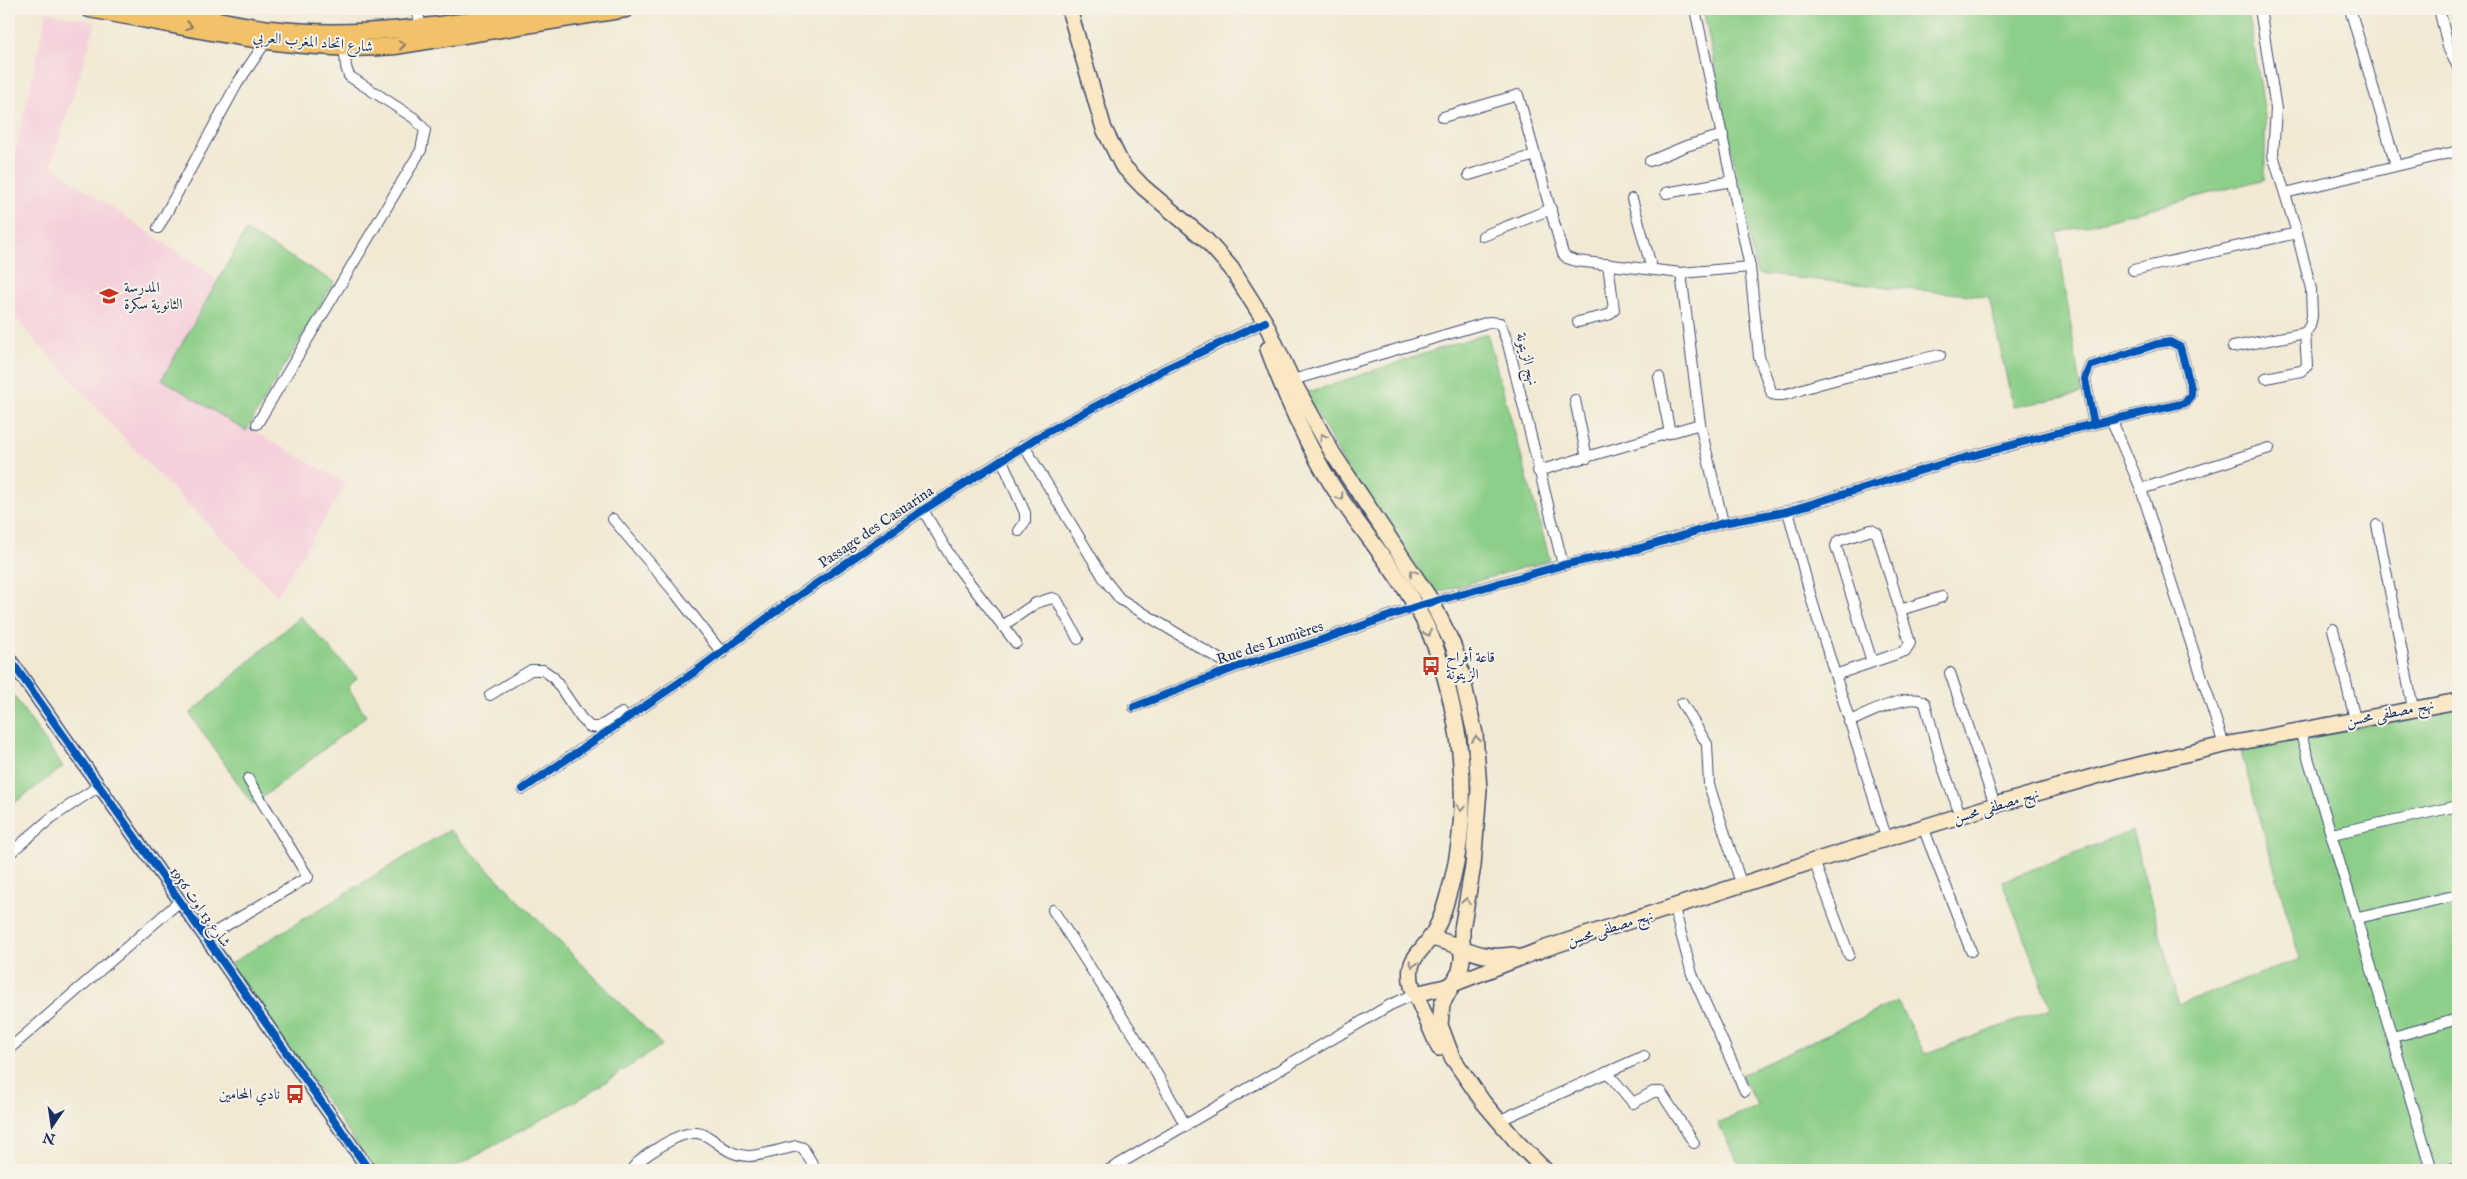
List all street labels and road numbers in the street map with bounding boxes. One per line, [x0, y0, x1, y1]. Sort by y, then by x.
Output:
street label: شارع اتحاد المغرب العربي [252, 27, 374, 60]
street label: نهج الزيتونة [1507, 331, 1543, 388]
street label: Passage des Casuarina [815, 481, 938, 572]
street label: Rue des Lumières [1214, 617, 1326, 669]
street label: نهج مصطفى محسن [2344, 695, 2436, 735]
street label: نهج مصطفى محسن [1950, 784, 2043, 832]
street label: شارع 13 اوت 1956 [163, 863, 235, 953]
street label: نهج مصطفى محسن [1564, 906, 1657, 954]

